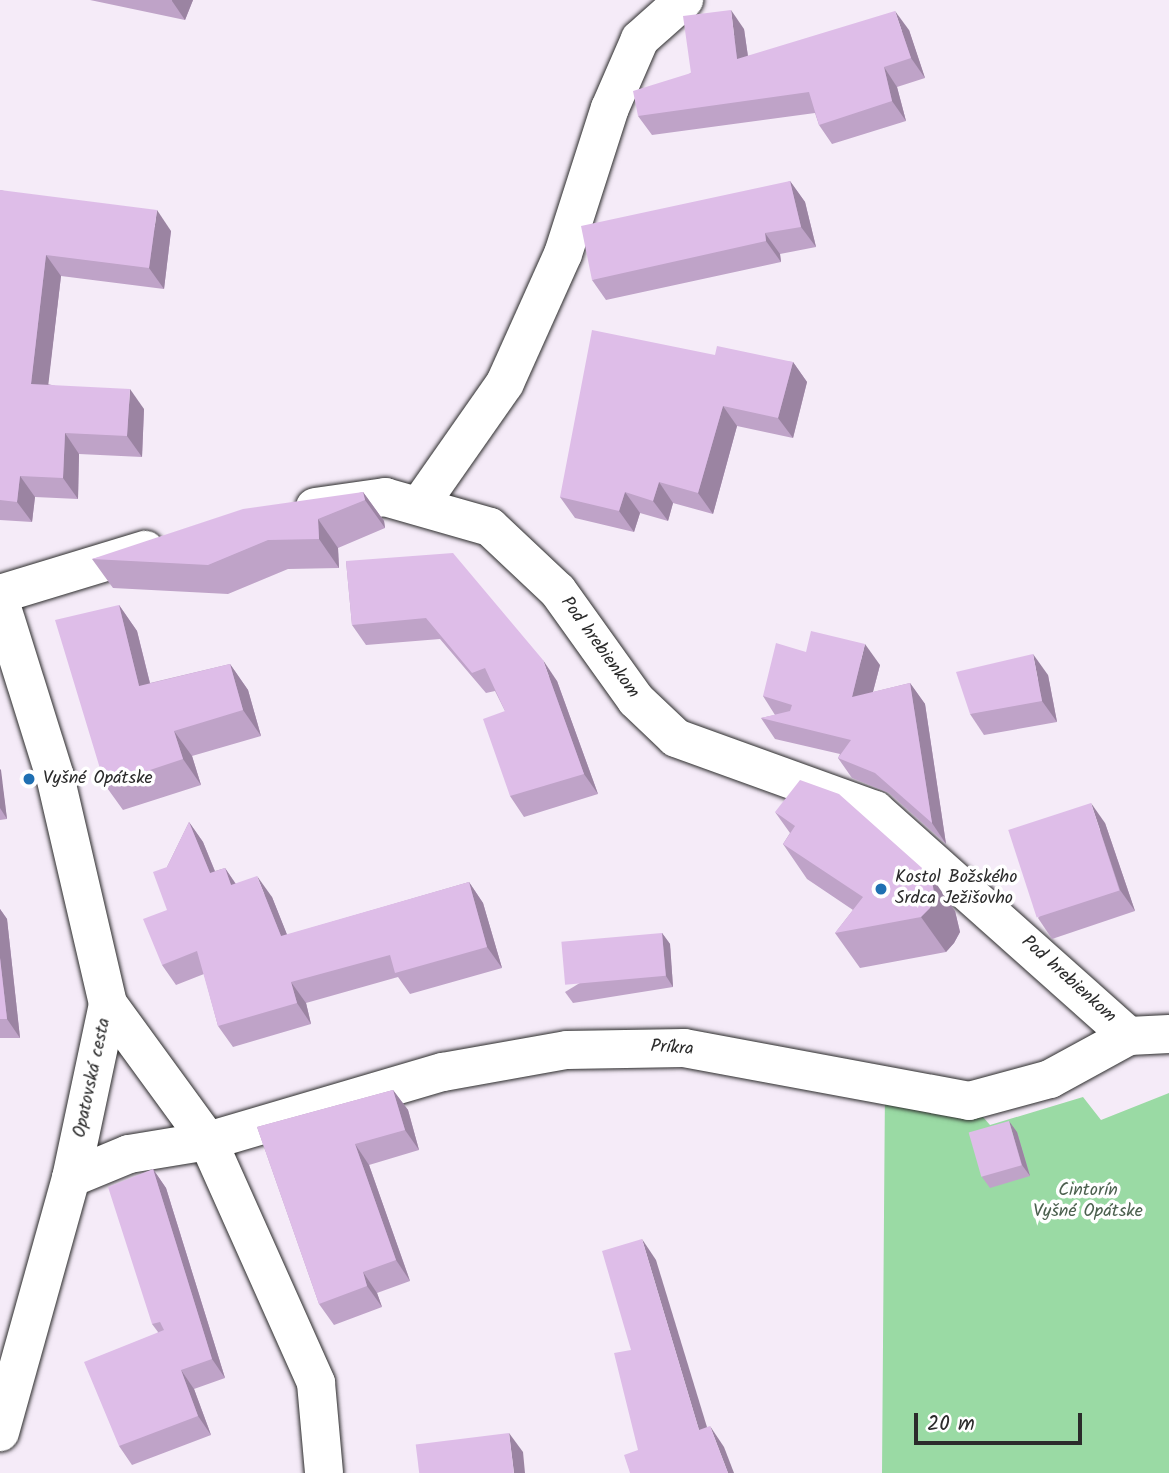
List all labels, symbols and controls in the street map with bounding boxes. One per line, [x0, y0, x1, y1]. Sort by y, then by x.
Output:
street label: Pod hrebienkom [555, 593, 643, 703]
place label: Vyšné Opátske [43, 768, 153, 790]
marker: Vyšné Opátske [21, 771, 37, 787]
place label: Kostol Božského Srdca Ježišovho [895, 868, 1017, 910]
marker: Kostol Božského Srdca Ježišovho [873, 881, 889, 897]
street label: Pod hrebienkom [1016, 932, 1120, 1028]
street label: Opatovská cesta [70, 1016, 116, 1140]
street label: Príkra [650, 1037, 694, 1061]
park label: Cintorín Vyšné Opátske [1033, 1181, 1143, 1224]
scale bar [917, 1400, 1085, 1444]
text: 20 m [927, 1408, 975, 1441]

